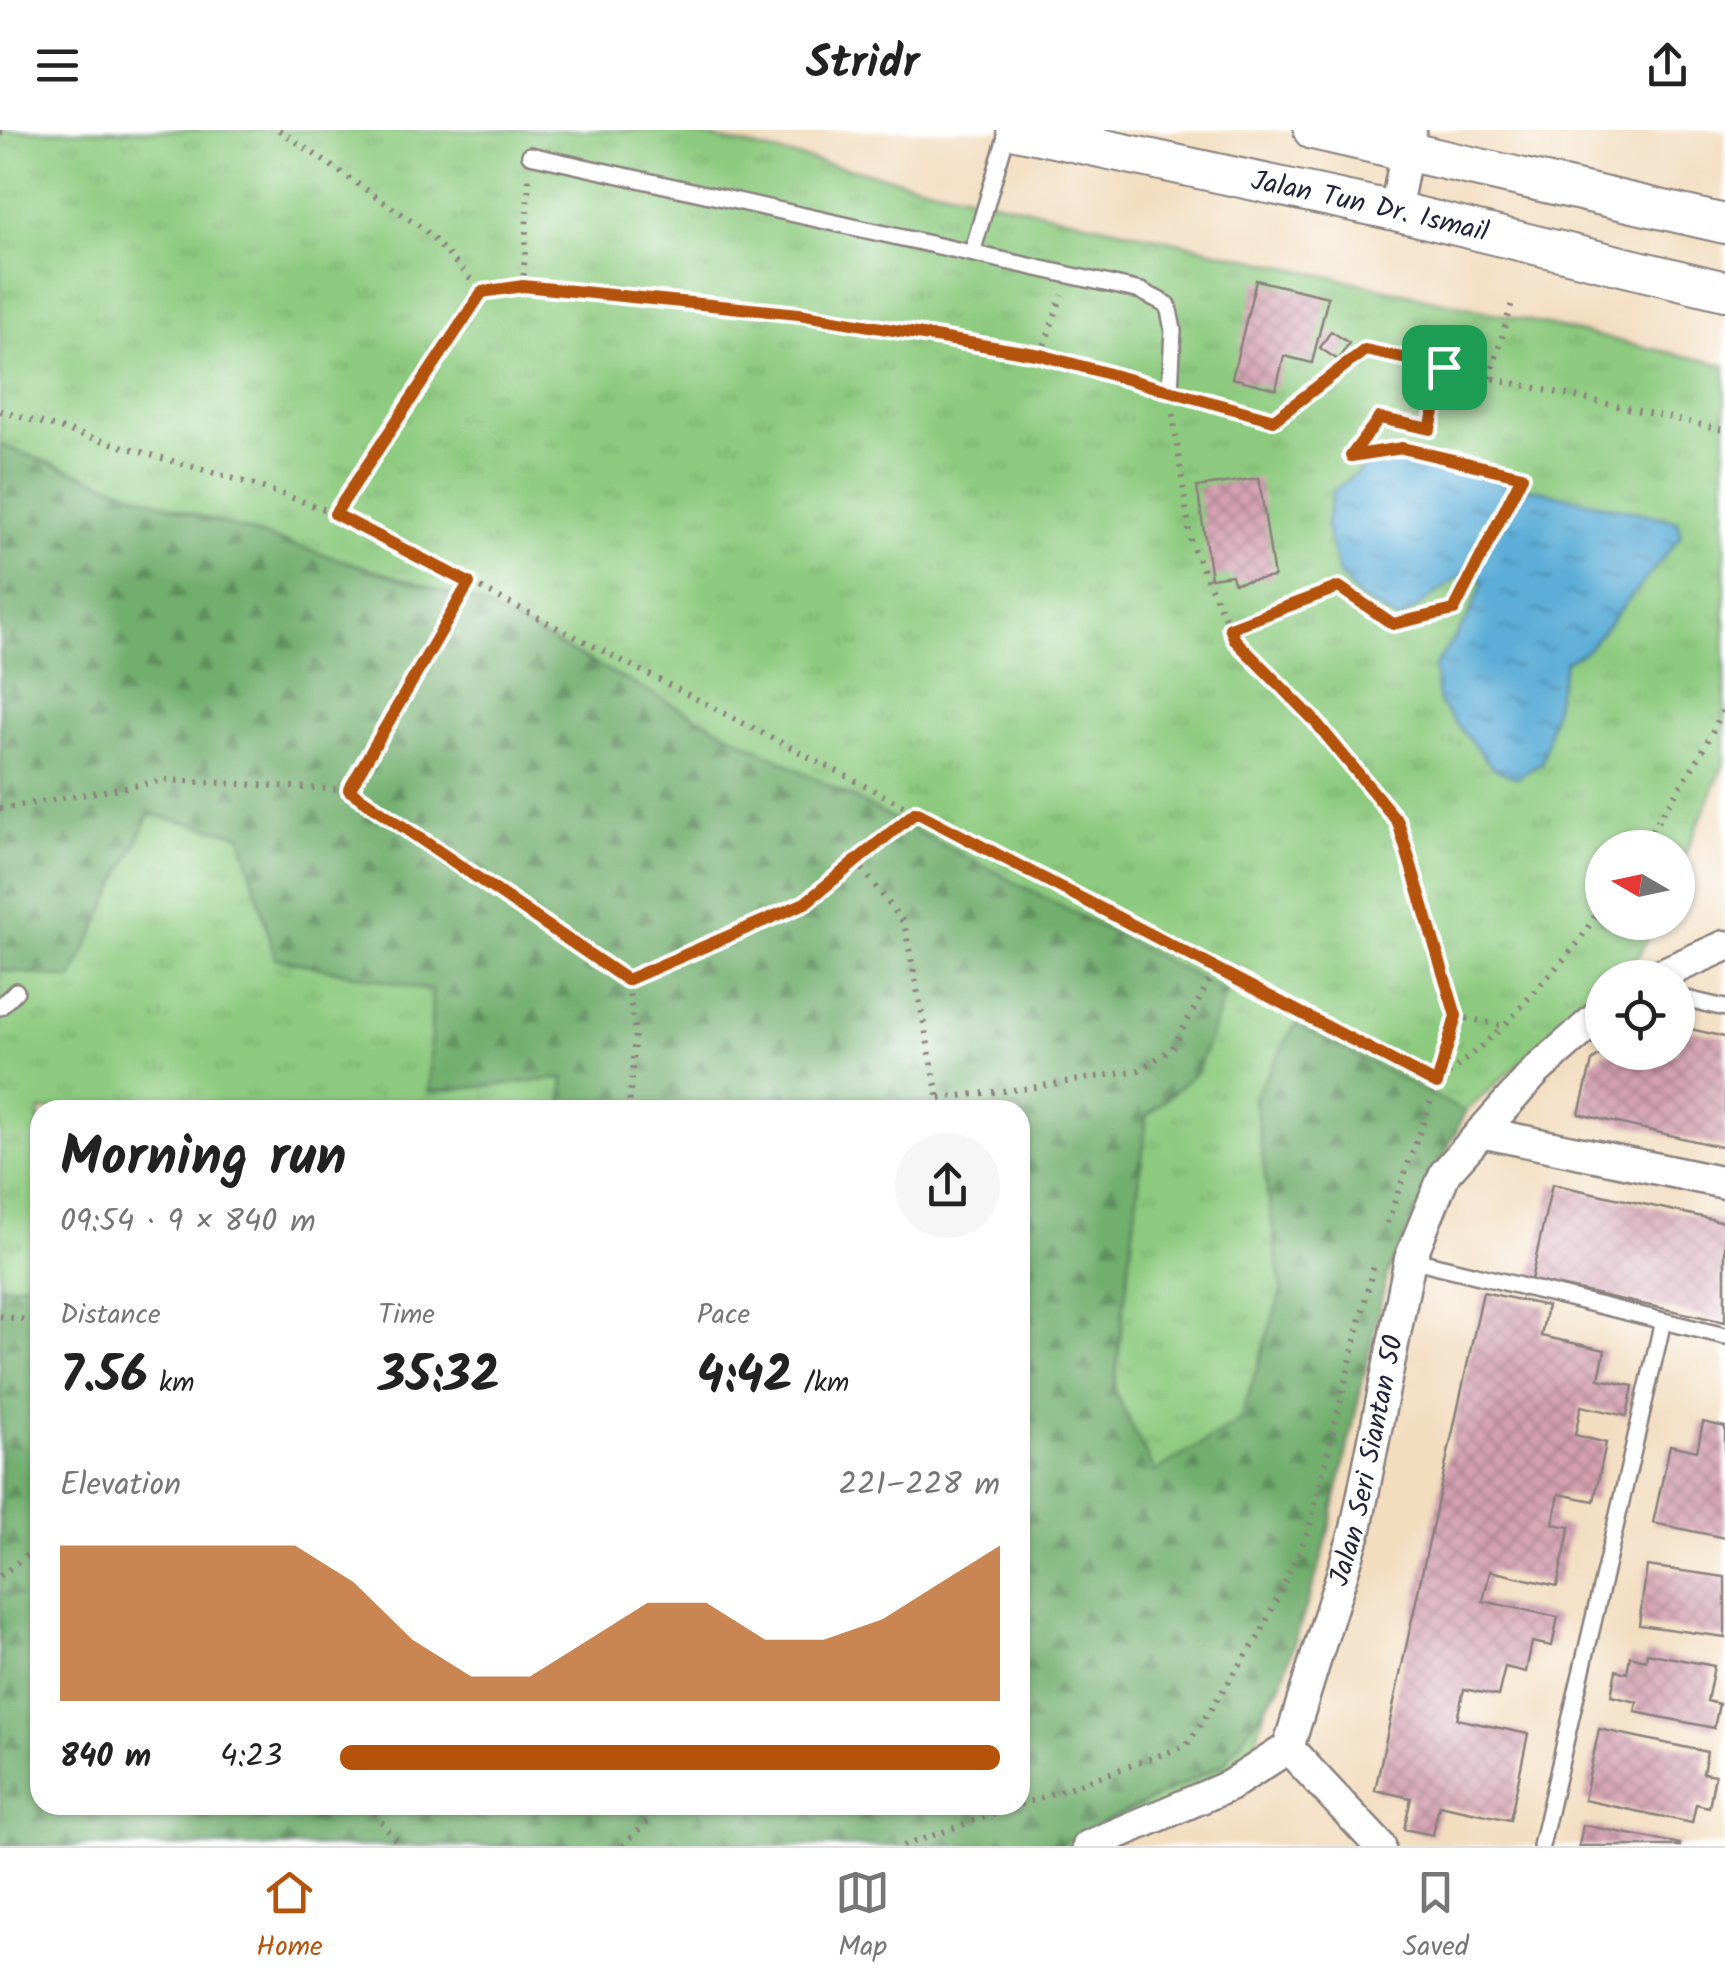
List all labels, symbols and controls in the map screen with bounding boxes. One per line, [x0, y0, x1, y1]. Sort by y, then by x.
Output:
text: Stridr [806, 29, 919, 101]
icon: menu [30, 38, 85, 93]
icon: share [1640, 38, 1695, 93]
street label: Jalan Tun Dr. Ismail [1247, 158, 1493, 255]
pin [1402, 325, 1487, 410]
icon: arrive [1417, 340, 1472, 395]
north arrow [1585, 830, 1695, 940]
map controls [1585, 830, 1695, 1070]
button: locate [1585, 960, 1695, 1070]
text: Morning run [60, 1116, 347, 1203]
button: share [895, 1133, 1000, 1238]
text: 09:54 · 9 × 840 m [60, 1197, 316, 1248]
text: Distance [60, 1293, 161, 1338]
text: Time [378, 1293, 435, 1338]
text: Pace [697, 1293, 750, 1338]
street label: Jalan Seri Siantan 50 [1317, 1331, 1417, 1592]
text: 7.56 [60, 1338, 148, 1418]
text: 35:32 [378, 1338, 500, 1418]
text: 4:42 [697, 1338, 793, 1418]
text: km [148, 1361, 195, 1406]
text: /km [793, 1361, 849, 1406]
text: Elevation [60, 1460, 181, 1511]
text: 221–228 m [838, 1460, 1000, 1511]
text: 840 m [60, 1732, 151, 1783]
text: 4:23 [220, 1732, 282, 1783]
tab: Home [256, 1865, 323, 1970]
tab: Map [835, 1865, 890, 1970]
tab: Saved [1402, 1865, 1469, 1970]

